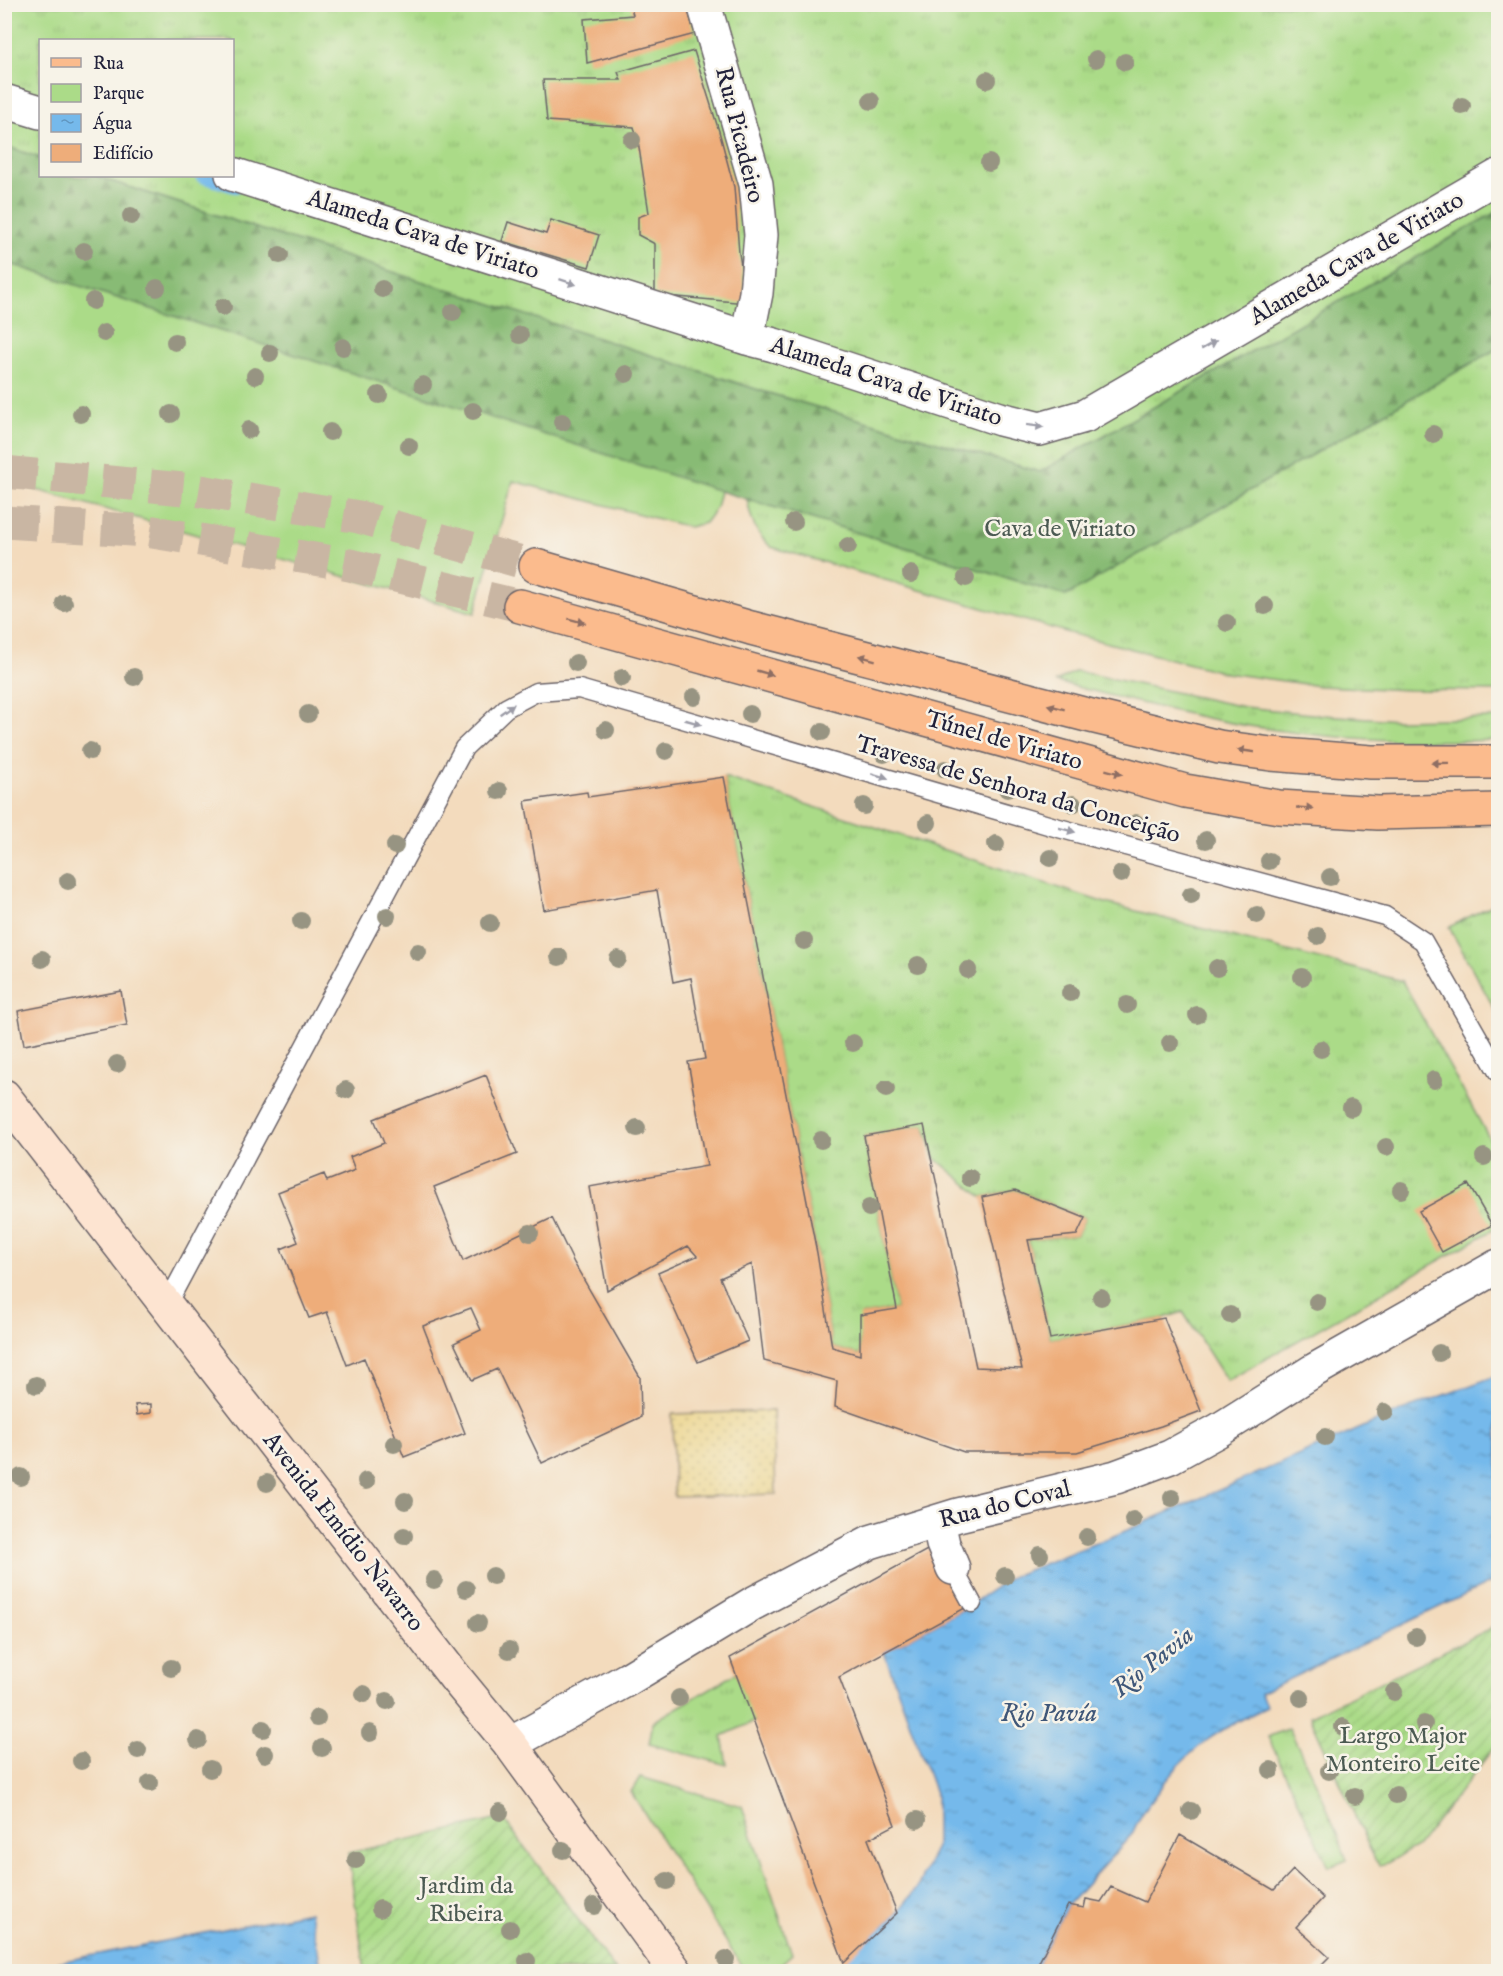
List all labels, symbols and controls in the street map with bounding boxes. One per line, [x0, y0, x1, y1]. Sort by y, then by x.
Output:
legend [39, 39, 234, 177]
text: Rua [93, 53, 124, 76]
street label: Rua Picadeiro [707, 64, 771, 206]
text: Parque [93, 83, 144, 106]
text: Água [92, 111, 132, 136]
text: Edifício [93, 143, 154, 166]
street label: Alameda Cava de Viriato [302, 183, 543, 287]
street label: Alameda Cava de Viriato [1243, 185, 1470, 334]
one-way arrow [559, 277, 577, 287]
street label: Alameda Cava de Viriato [765, 330, 1006, 434]
one-way arrow [1200, 340, 1217, 350]
one-way arrow [1025, 422, 1044, 431]
park label: Cava de Viriato [984, 514, 1136, 545]
one-way arrow [568, 616, 586, 626]
one-way arrow [858, 653, 876, 663]
one-way arrow [756, 669, 774, 678]
one-way arrow [1046, 702, 1065, 712]
one-way arrow [499, 703, 515, 715]
street label: Túnel de Viriato [922, 704, 1086, 778]
one-way arrow [684, 718, 702, 727]
street label: Travessa de Senhora da Conceição [852, 729, 1184, 851]
one-way arrow [1236, 746, 1255, 755]
one-way arrow [1431, 758, 1450, 768]
one-way arrow [1105, 767, 1123, 777]
one-way arrow [871, 772, 889, 781]
one-way arrow [1296, 804, 1315, 813]
one-way arrow [1059, 826, 1077, 835]
street label: Avenida Emídio Navarro [255, 1425, 431, 1638]
street label: Rua do Coval [936, 1474, 1074, 1536]
water label: Rio Pavia [1105, 1619, 1201, 1705]
water label: Rio Pavía [1001, 1697, 1097, 1730]
park label: Largo Major Monteiro Leite [1326, 1721, 1480, 1780]
park label: Jardim da Ribeira [416, 1871, 514, 1930]

